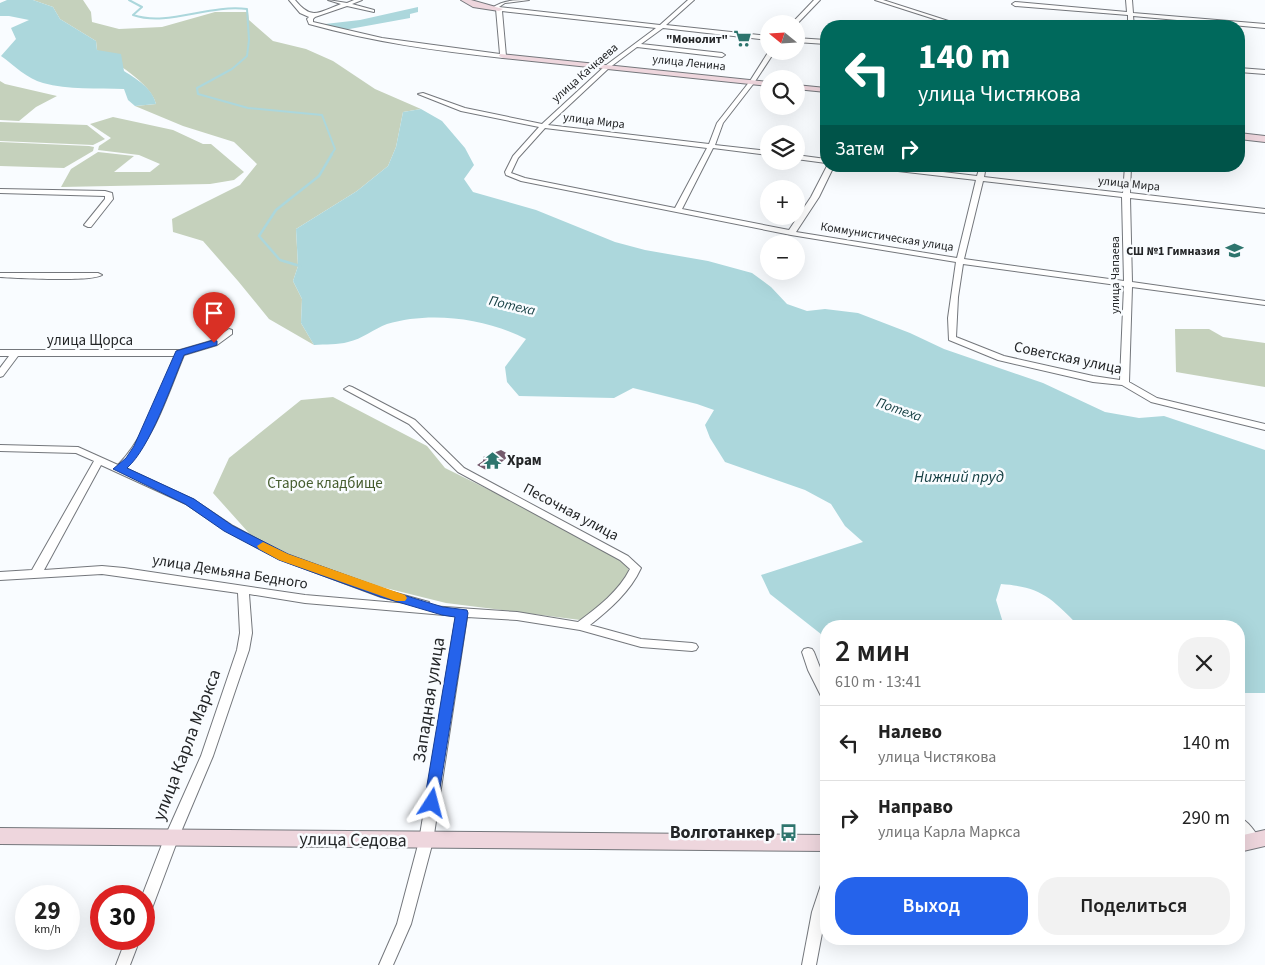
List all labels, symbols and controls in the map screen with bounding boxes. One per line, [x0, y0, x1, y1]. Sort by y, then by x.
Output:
north arrow [760, 15, 805, 60]
map controls [760, 15, 805, 280]
supermarket icon: "Монолит" [732, 29, 752, 49]
place label: "Монолит" [666, 31, 728, 48]
text: 140 m [918, 32, 1010, 82]
street label: улица Качкаева [548, 39, 622, 107]
icon: left [835, 40, 900, 105]
street label: улица Ленина [651, 51, 727, 75]
button: search [760, 70, 805, 115]
text: улица Чистякова [918, 78, 1081, 110]
street label: улица Мира [562, 109, 626, 133]
button: layers [760, 125, 805, 170]
icon: right [895, 135, 923, 163]
text: Затем [835, 136, 885, 163]
street label: улица Мира [1097, 172, 1161, 196]
button: + [760, 180, 805, 225]
street label: Коммунистическая улица [819, 218, 955, 256]
button: − [760, 235, 805, 280]
street label: улица Чапаева [1107, 236, 1124, 314]
school or university icon: СШ №1 Гимназия [1224, 241, 1244, 261]
place label: СШ №1 Гимназия [1126, 243, 1220, 260]
water label: Потеха [487, 291, 538, 321]
pin [193, 292, 235, 343]
icon: arrive [200, 299, 228, 327]
street label: улица Щорса [47, 330, 133, 351]
street label: Советская улица [1012, 336, 1124, 380]
water label: Потеха [873, 393, 925, 427]
temple icon: Храм [483, 450, 503, 470]
place label: Храм [507, 450, 542, 471]
water label: Нижний пруд [914, 466, 1004, 488]
park label: Старое кладбище [267, 473, 383, 494]
street label: Песочная улица [520, 478, 622, 546]
street label: улица Демьяна Бедного [151, 549, 309, 595]
text: 2 мин [835, 630, 910, 673]
street label: Западная улица [407, 635, 451, 765]
button: close [1178, 637, 1230, 689]
street label: улица Карла Маркса [147, 666, 227, 824]
text: 610 m · 13:41 [835, 671, 922, 693]
text: Налево [878, 719, 942, 746]
icon: left [835, 729, 863, 757]
text: 140 m [1182, 730, 1230, 757]
text: улица Чистякова [878, 746, 996, 768]
position arrow [405, 776, 457, 828]
text: Направо [878, 794, 953, 821]
icon: right [835, 804, 863, 832]
text: 290 m [1182, 805, 1230, 832]
place label: Волготанкер [670, 820, 775, 845]
text: улица Карла Маркса [878, 821, 1021, 843]
bus stop icon: Волготанкер [779, 822, 799, 842]
street label: улица Седова [299, 827, 407, 853]
button: Выход [835, 877, 1028, 935]
button: Поделиться [1038, 877, 1230, 935]
speed limit sign: 30 [90, 885, 155, 950]
text: 29 [34, 893, 61, 929]
text: km/h [34, 921, 61, 938]

